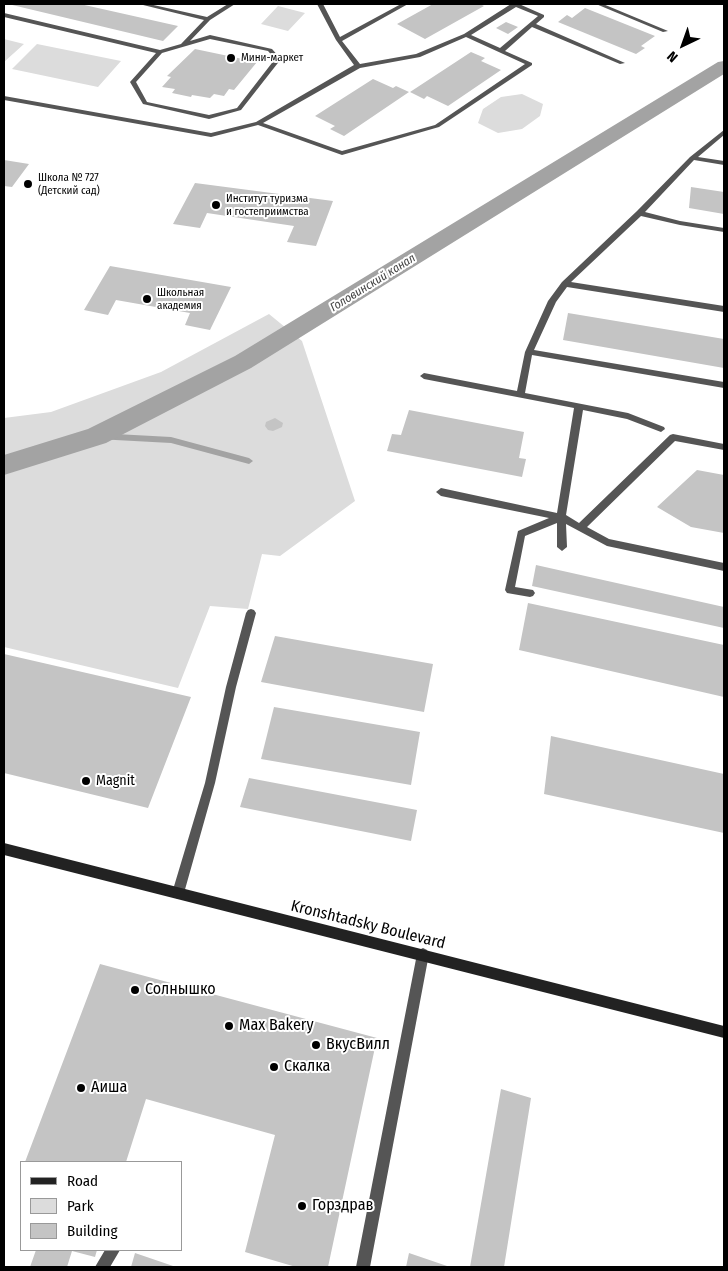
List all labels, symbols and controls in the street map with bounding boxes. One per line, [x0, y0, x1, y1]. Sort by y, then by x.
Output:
north arrow [658, 20, 708, 70]
text: N [664, 47, 681, 66]
place label: Мини-маркет [241, 51, 303, 65]
marker: Мини-маркет [225, 52, 237, 64]
place label: Школа № 727 (Детский сад) [38, 171, 100, 197]
marker: Школа № 727 (Детский сад) [22, 178, 34, 190]
place label: Институт туризма и гостеприимства [226, 192, 309, 218]
marker: Институт туризма и гостеприимства [210, 199, 222, 211]
water label: Головинский канал [328, 251, 418, 315]
place label: Школьная академия [157, 286, 204, 312]
marker: Школьная академия [141, 293, 153, 305]
place label: Magnit [96, 773, 135, 789]
marker: Magnit [80, 775, 92, 787]
street label: Kronshtadsky Boulevard [289, 897, 447, 953]
place label: Солнышко [145, 980, 216, 1000]
marker: Солнышко [129, 984, 141, 996]
place label: Max Bakery [239, 1016, 314, 1036]
marker: Max Bakery [223, 1020, 235, 1032]
place label: ВкусВилл [326, 1035, 390, 1055]
marker: ВкусВилл [310, 1039, 322, 1051]
place label: Скалка [284, 1057, 330, 1077]
marker: Скалка [268, 1061, 280, 1073]
place label: Аиша [91, 1078, 127, 1098]
marker: Аиша [75, 1082, 87, 1094]
legend [20, 1161, 182, 1251]
text: Road [67, 1172, 98, 1190]
place label: Горздрав [312, 1196, 374, 1216]
text: Park [67, 1197, 94, 1215]
marker: Горздрав [296, 1200, 308, 1212]
text: Building [67, 1222, 118, 1240]

